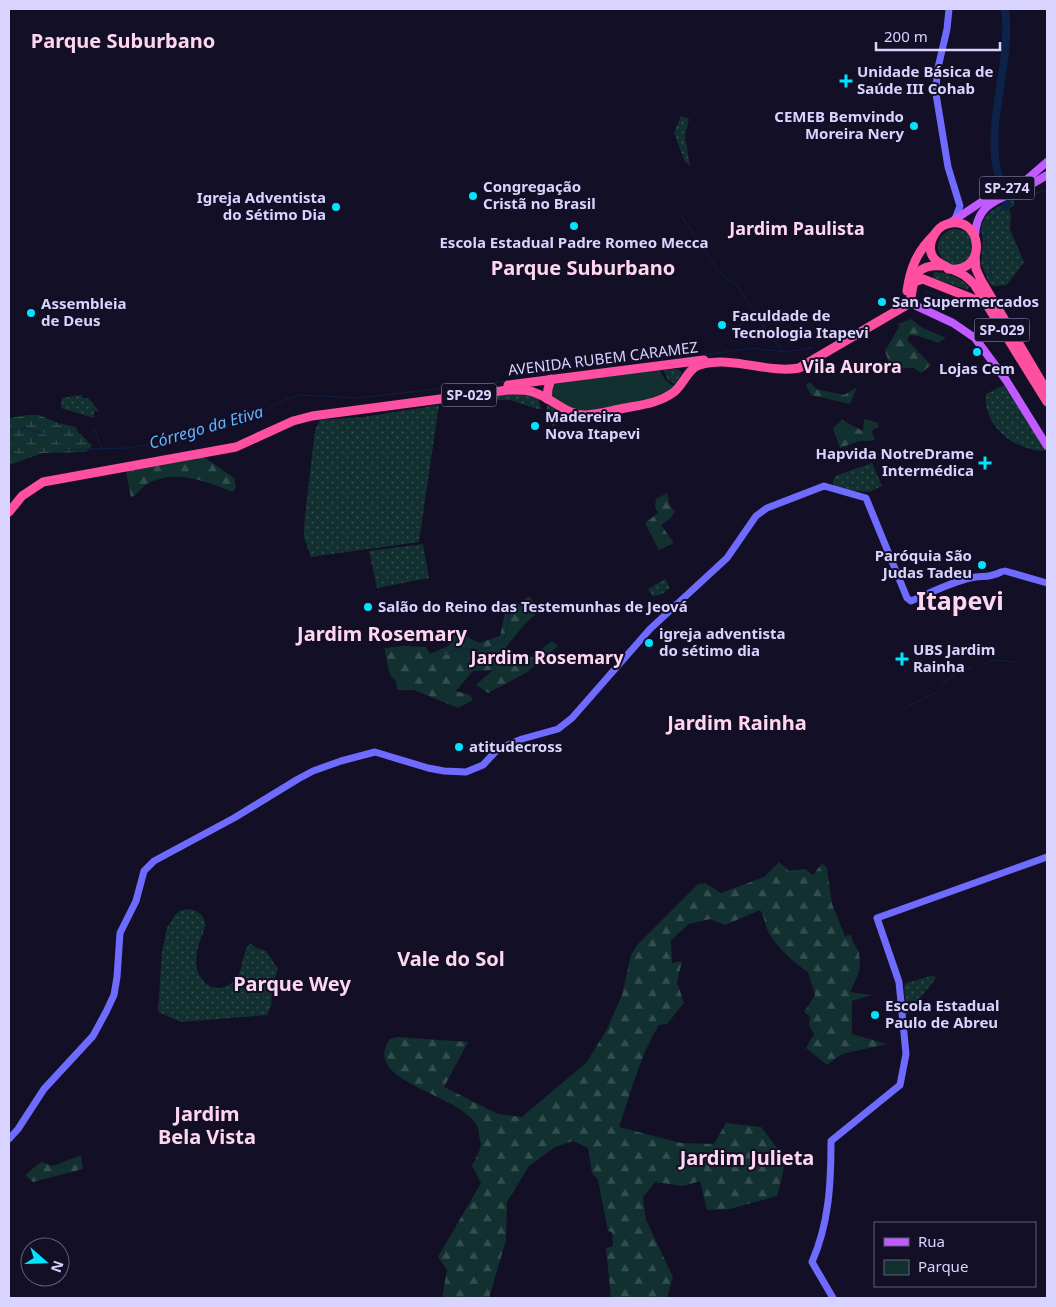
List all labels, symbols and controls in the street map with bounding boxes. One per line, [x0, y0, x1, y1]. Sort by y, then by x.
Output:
scale bar [876, 20, 1000, 52]
text: 200 m [884, 26, 928, 46]
district label: Parque Suburbano [31, 27, 215, 54]
place label: Unidade Básica de Saúde III Cohab [857, 61, 993, 98]
marker: Unidade Básica de Saúde III Cohab [839, 74, 853, 88]
place label: CEMEB Bemvindo Moreira Nery [774, 106, 904, 143]
marker: CEMEB Bemvindo Moreira Nery [908, 120, 920, 132]
place label: Congregação Cristã no Brasil [483, 176, 596, 213]
road number: SP-274 [980, 177, 1034, 200]
place label: Igreja Adventista do Sétimo Dia [197, 187, 326, 224]
marker: Congregação Cristã no Brasil [467, 190, 479, 202]
marker: Igreja Adventista do Sétimo Dia [330, 201, 342, 213]
district label: Jardim Paulista [727, 216, 865, 240]
marker: Escola Estadual Padre Romeo Mecca [568, 220, 580, 232]
place label: Escola Estadual Padre Romeo Mecca [439, 232, 709, 252]
district label: Parque Suburbano [491, 254, 675, 281]
place label: San Supermercados [892, 291, 1039, 311]
place label: Assembleia de Deus [41, 293, 126, 330]
marker: San Supermercados [876, 296, 888, 308]
place label: Faculdade de Tecnologia Itapevi [732, 305, 869, 342]
marker: Assembleia de Deus [25, 307, 37, 319]
road number: SP-029 [974, 318, 1030, 342]
marker: Faculdade de Tecnologia Itapevi [716, 319, 728, 331]
street label: AVENIDA RUBEM CARAMEZ [507, 336, 699, 380]
marker: Lojas Cem [971, 346, 983, 358]
district label: Vila Aurora [802, 354, 902, 378]
place label: Lojas Cem [939, 358, 1015, 378]
road number: SP-029 [442, 384, 496, 406]
water label: Córrego da Etiva [146, 400, 266, 454]
place label: Madereira Nova Itapevi [545, 406, 640, 443]
marker: Madereira Nova Itapevi [529, 420, 541, 432]
place label: Hapvida NotreDrame Intermédica [816, 443, 974, 480]
marker: Hapvida NotreDrame Intermédica [978, 456, 992, 470]
place label: Paróquia São Judas Tadeu [875, 545, 972, 582]
marker: Paróquia São Judas Tadeu [976, 559, 988, 571]
district label: Itapevi [916, 583, 1004, 617]
place label: Salão do Reino das Testemunhas de Jeová [378, 596, 688, 616]
marker: Salão do Reino das Testemunhas de Jeová [362, 601, 374, 613]
district label: Jardim Rosemary [295, 620, 468, 647]
place label: igreja adventista do sétimo dia [659, 623, 785, 660]
marker: igreja adventista do sétimo dia [643, 637, 655, 649]
place label: UBS Jardim Rainha [913, 639, 995, 676]
district label: Jardim Rosemary [469, 645, 624, 669]
marker: UBS Jardim Rainha [895, 652, 909, 666]
district label: Jardim Rainha [665, 709, 807, 736]
place label: atitudecross [469, 736, 562, 756]
marker: atitudecross [453, 741, 465, 753]
district label: Vale do Sol [397, 945, 505, 972]
district label: Parque Wey [233, 970, 351, 997]
place label: Escola Estadual Paulo de Abreu [885, 995, 1000, 1032]
marker: Escola Estadual Paulo de Abreu [869, 1009, 881, 1021]
district label: Jardim Bela Vista [158, 1100, 256, 1150]
district label: Jardim Julieta [678, 1144, 814, 1171]
legend [874, 1222, 1036, 1287]
text: Rua [918, 1231, 945, 1251]
north arrow [20, 1237, 70, 1287]
text: Parque [918, 1256, 968, 1276]
text: N [47, 1258, 69, 1275]

